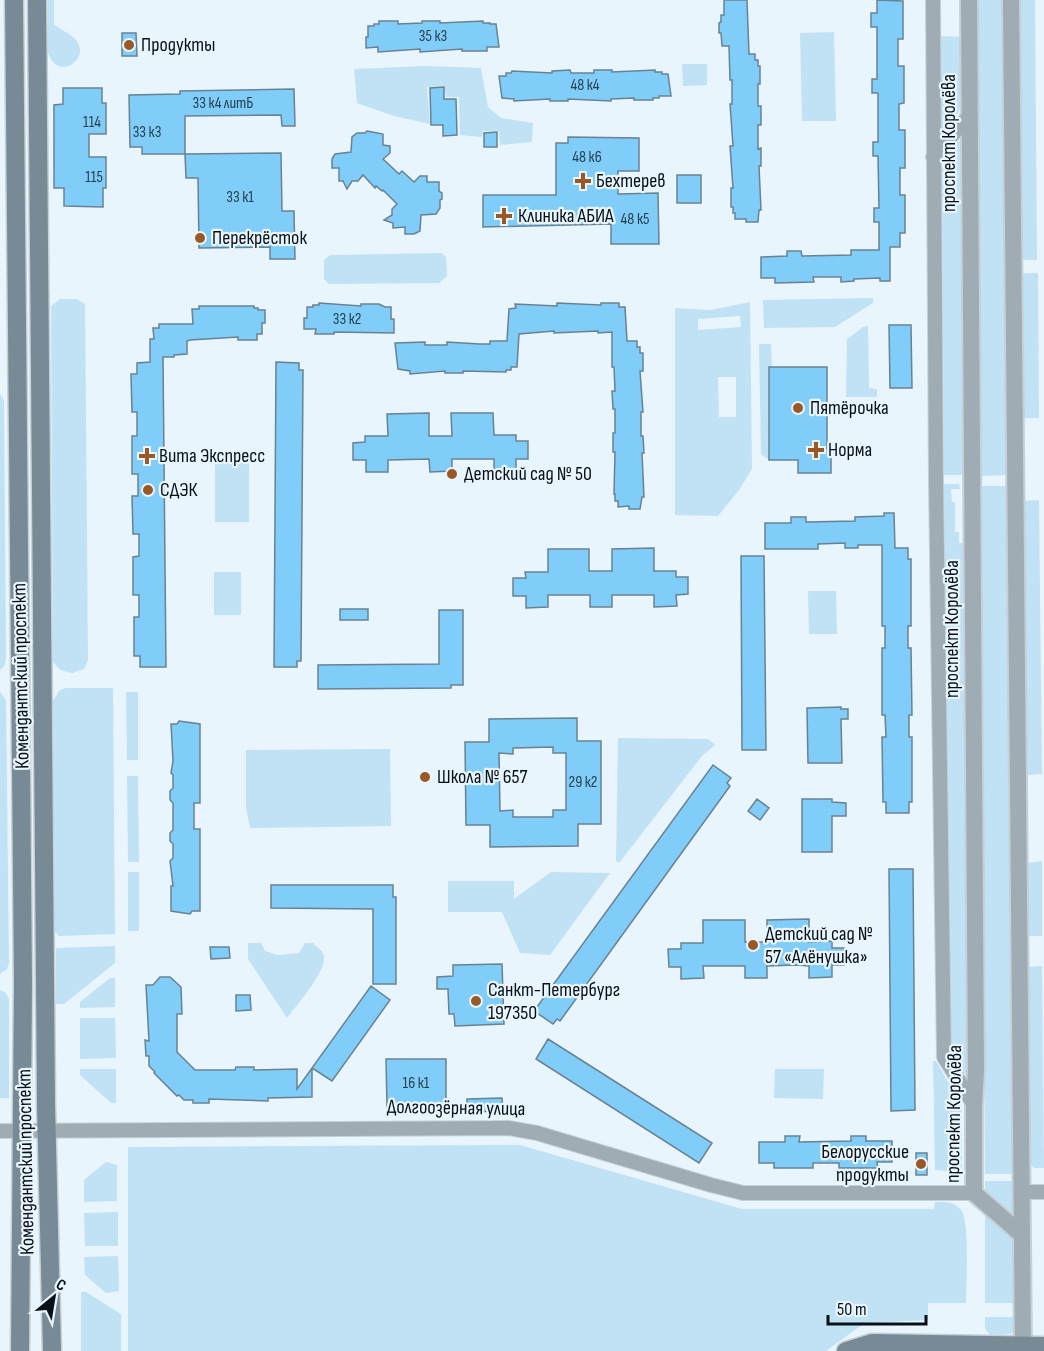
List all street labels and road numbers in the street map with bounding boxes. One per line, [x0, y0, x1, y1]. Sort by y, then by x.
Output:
street label: проспект Королёва [937, 74, 961, 212]
street label: проспект Королёва [940, 560, 964, 698]
street label: Комендантский проспект [7, 583, 35, 769]
street label: проспект Королёва [941, 1045, 967, 1183]
street label: Комендантский проспект [12, 1069, 40, 1255]
street label: Долгоозёрная улица [387, 1095, 525, 1121]

